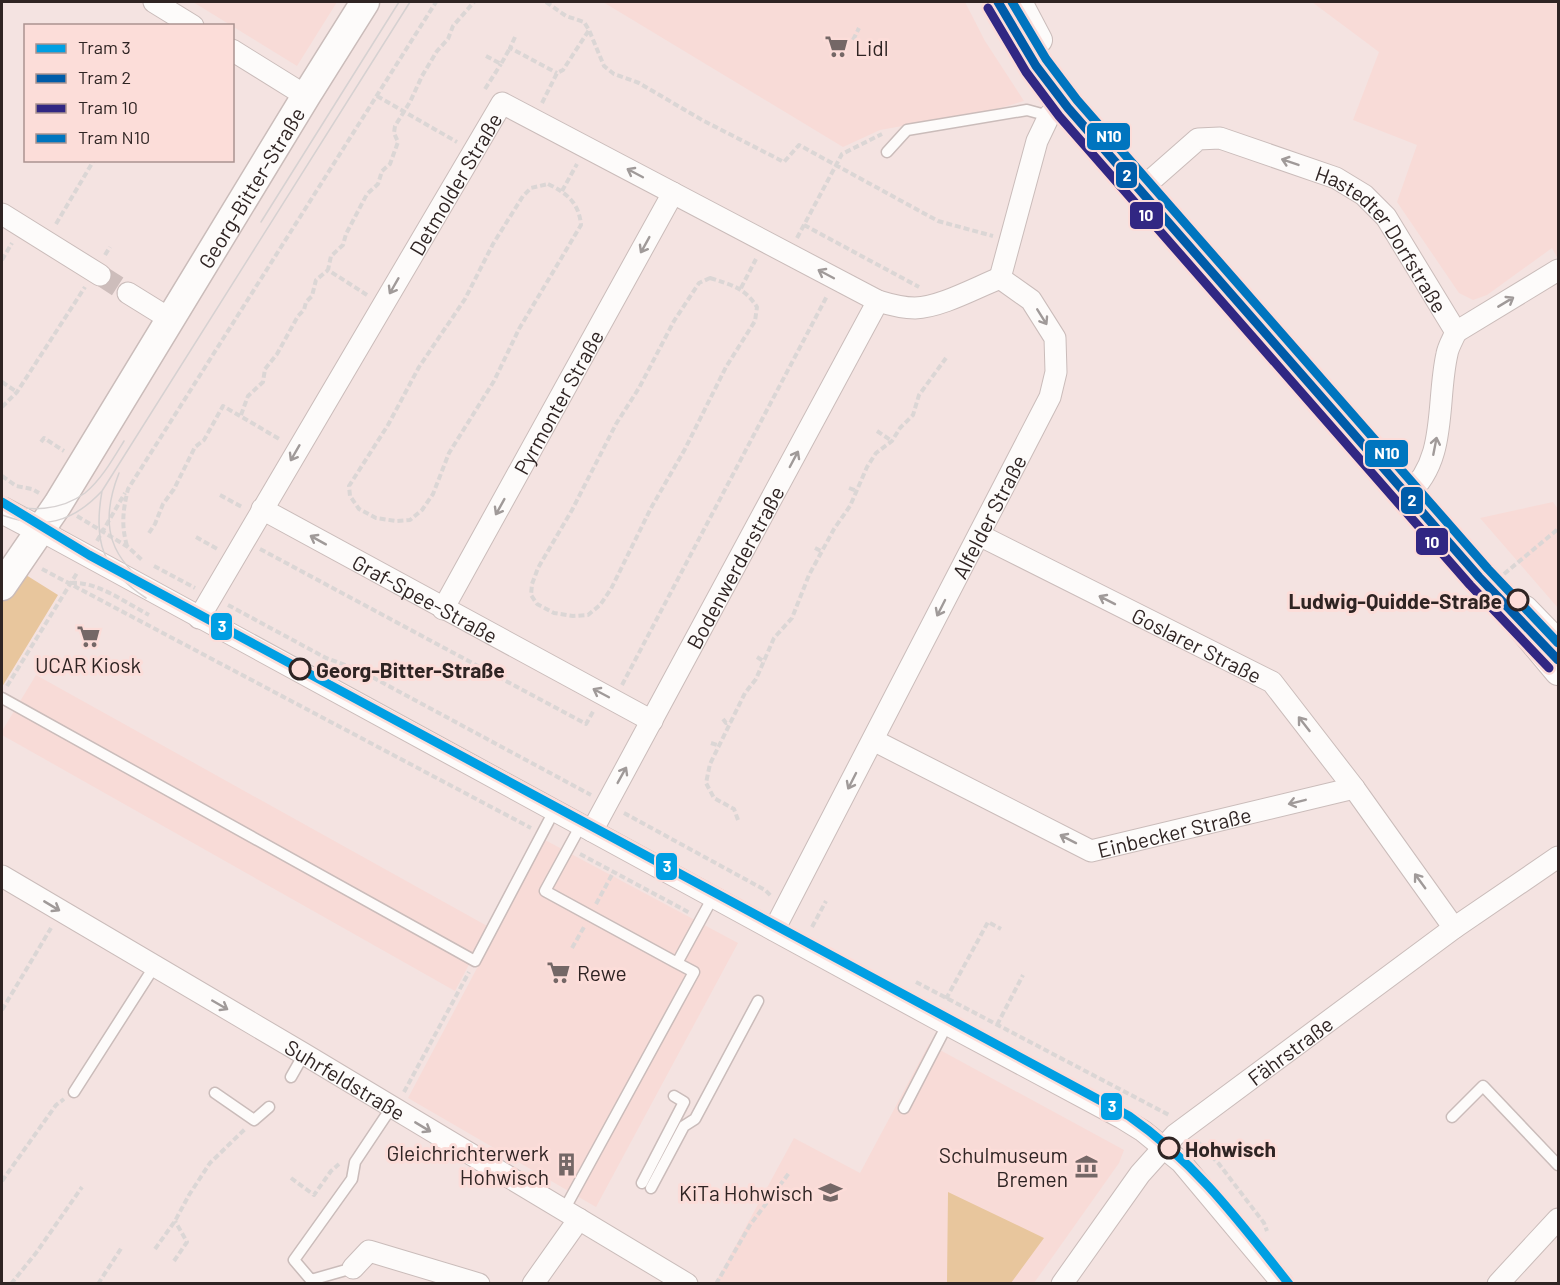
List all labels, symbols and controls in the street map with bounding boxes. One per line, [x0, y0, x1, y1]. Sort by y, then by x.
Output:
legend [24, 24, 234, 162]
supermarket icon: Lidl [824, 34, 850, 60]
place label: Lidl [855, 35, 889, 60]
text: Tram 3 [78, 36, 131, 58]
text: Tram 2 [78, 66, 131, 88]
text: Tram 10 [78, 96, 138, 118]
street label: Georg-Bitter-Straße [192, 102, 309, 272]
street label: Detmolder Straße [403, 108, 506, 259]
line badge: N10 [1086, 122, 1131, 151]
text: Tram N10 [78, 126, 150, 148]
text: N10 [1096, 126, 1122, 145]
one-way arrow [1281, 156, 1300, 167]
street label: Hastedter Dorfstraße [1312, 159, 1453, 317]
line badge: 2 [1115, 161, 1138, 189]
text: 2 [1123, 165, 1132, 184]
one-way arrow [627, 167, 644, 179]
line badge: 10 [1129, 201, 1164, 230]
text: 10 [1139, 205, 1153, 224]
one-way arrow [639, 235, 650, 253]
one-way arrow [818, 268, 835, 280]
one-way arrow [388, 277, 400, 294]
one-way arrow [1497, 296, 1514, 308]
one-way arrow [1036, 308, 1048, 325]
street label: Pyrmonter Straße [508, 325, 608, 478]
one-way arrow [1430, 437, 1441, 456]
line badge: N10 [1364, 439, 1409, 468]
text: N10 [1374, 443, 1400, 462]
one-way arrow [289, 444, 300, 462]
street label: Alfelder Straße [946, 450, 1031, 582]
one-way arrow [788, 451, 800, 468]
street label: Bodenwerderstraße [680, 481, 789, 653]
line badge: 2 [1400, 486, 1424, 515]
text: 2 [1408, 490, 1417, 509]
one-way arrow [494, 498, 506, 515]
line badge: 10 [1415, 527, 1449, 556]
text: 10 [1425, 532, 1439, 551]
one-way arrow [310, 534, 327, 546]
street label: Graf-Spee-Straße [349, 548, 502, 647]
place label: Ludwig-Quidde-Straße [1289, 588, 1502, 613]
marker: Ludwig-Quidde-Straße [1507, 589, 1529, 611]
one-way arrow [1099, 594, 1117, 605]
one-way arrow [935, 598, 947, 616]
street label: Goslarer Straße [1128, 601, 1266, 687]
line badge: 3 [210, 612, 233, 641]
text: 3 [218, 616, 226, 635]
supermarket icon: UCAR Kiosk [75, 623, 101, 649]
place label: UCAR Kiosk [35, 652, 141, 677]
place label: Georg-Bitter-Straße [316, 657, 505, 682]
marker: Georg-Bitter-Straße [289, 658, 311, 680]
one-way arrow [592, 687, 610, 698]
one-way arrow [1298, 716, 1311, 732]
one-way arrow [616, 767, 628, 784]
one-way arrow [846, 772, 858, 789]
one-way arrow [1288, 796, 1307, 808]
street label: Einbecker Straße [1095, 801, 1253, 862]
one-way arrow [1060, 833, 1078, 845]
line badge: 3 [655, 852, 678, 881]
text: 3 [663, 856, 671, 875]
one-way arrow [1414, 873, 1426, 889]
one-way arrow [43, 901, 60, 913]
supermarket icon: Rewe [546, 959, 572, 985]
place label: Rewe [577, 960, 627, 985]
one-way arrow [211, 999, 228, 1011]
street label: Fährstraße [1242, 1010, 1337, 1090]
street label: Suhrfeldstraße [281, 1033, 410, 1125]
line badge: 3 [1100, 1092, 1123, 1121]
text: 3 [1108, 1096, 1116, 1115]
one-way arrow [414, 1121, 431, 1133]
place label: Hohwisch [1185, 1136, 1276, 1161]
marker: Hohwisch [1158, 1137, 1180, 1159]
place label: Gleichrichterwerk Hohwisch [386, 1140, 549, 1189]
place label: Schulmuseum Bremen [939, 1142, 1068, 1191]
building icon: Gleichrichterwerk Hohwisch [554, 1151, 580, 1177]
museum icon: Schulmuseum Bremen [1073, 1153, 1099, 1179]
school or university icon: KiTa Hohwisch [818, 1179, 844, 1205]
place label: KiTa Hohwisch [679, 1180, 813, 1205]

